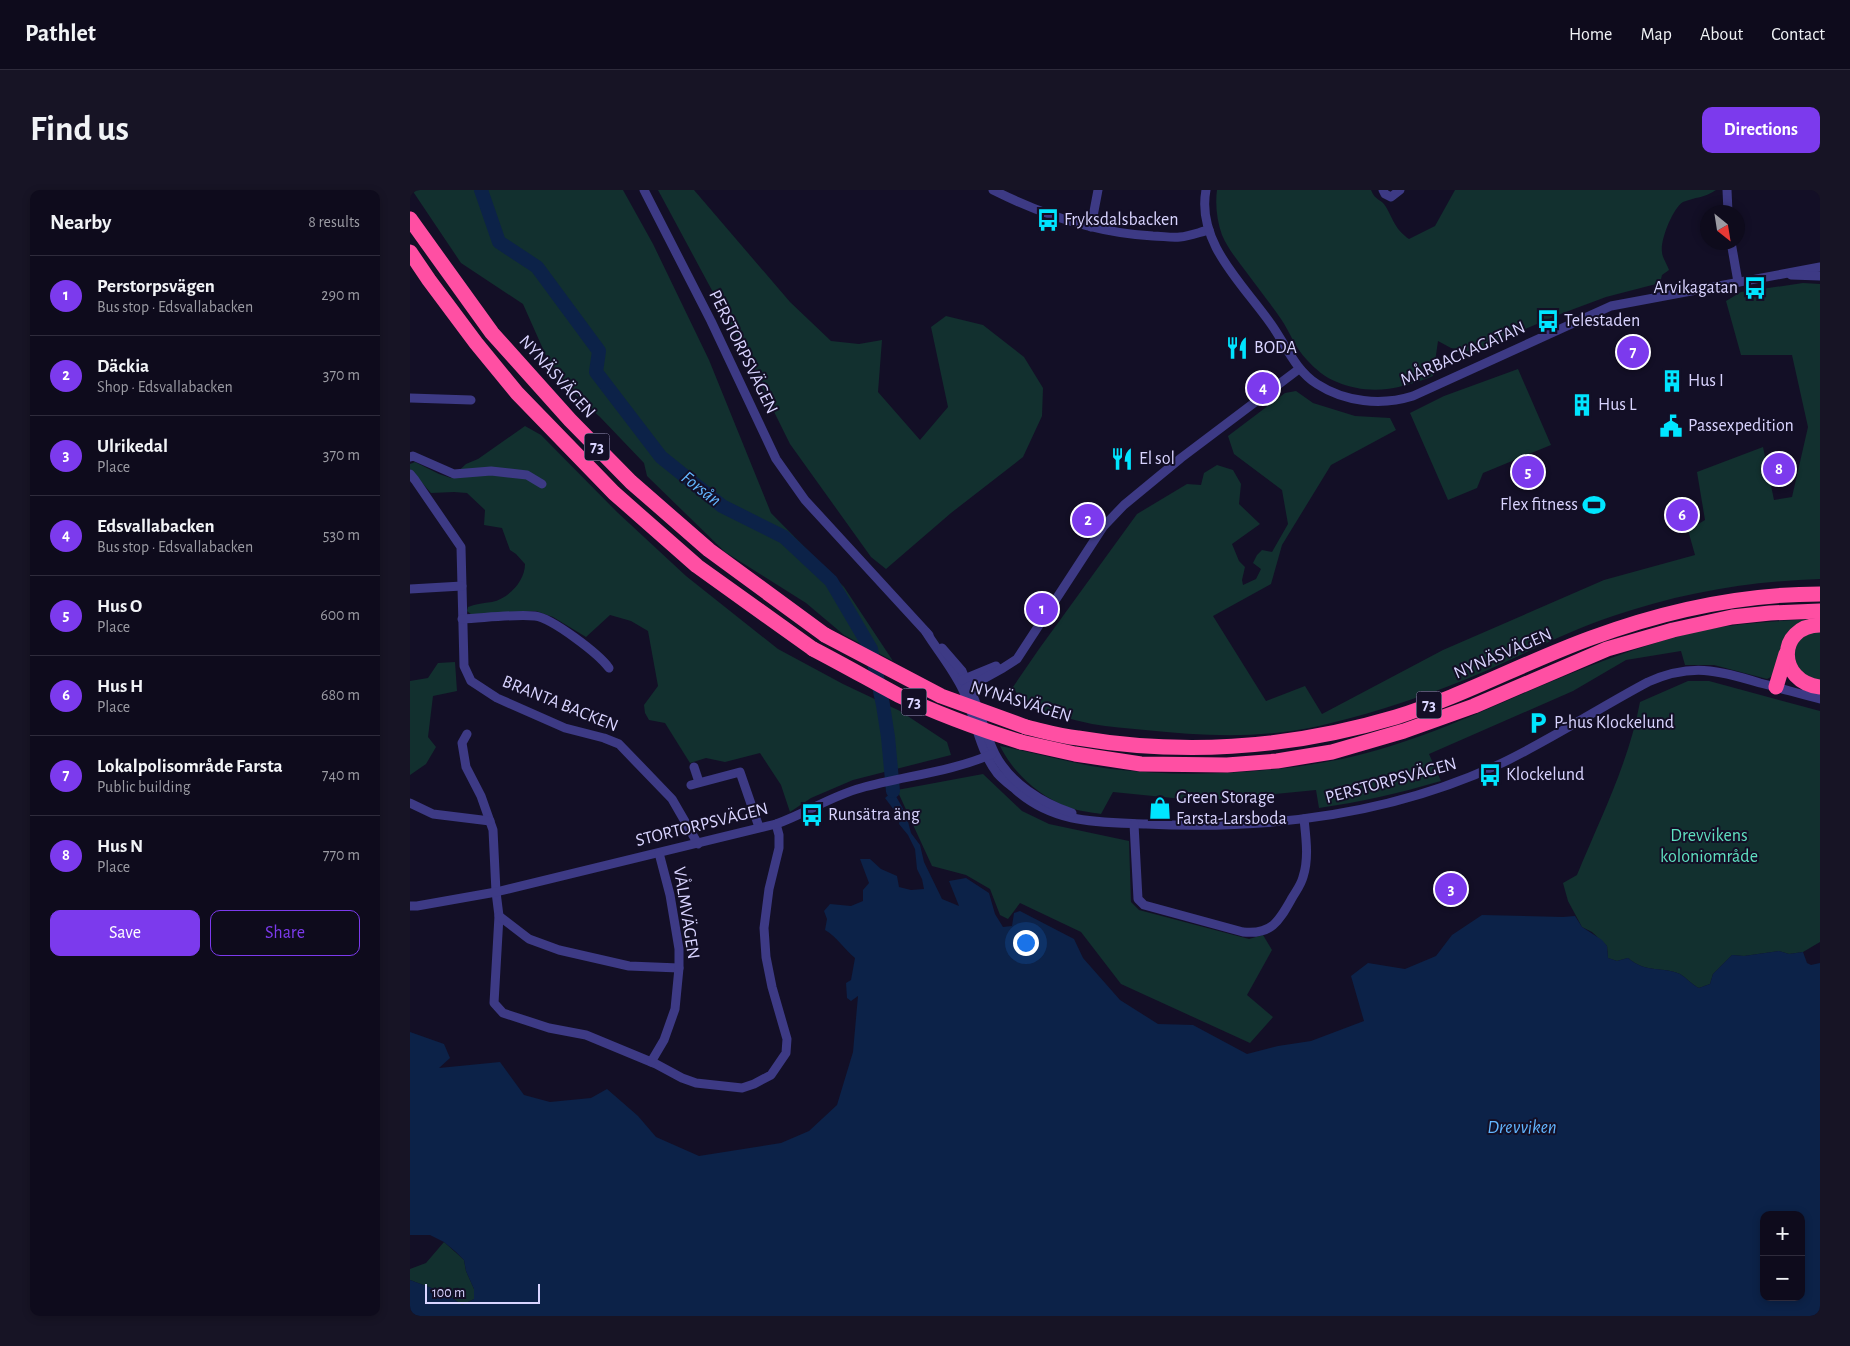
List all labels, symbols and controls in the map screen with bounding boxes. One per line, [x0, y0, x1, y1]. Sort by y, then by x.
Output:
text: Pathlet [25, 22, 96, 46]
text: Home [1569, 26, 1612, 44]
text: Map [1640, 26, 1672, 44]
text: About [1700, 26, 1743, 44]
text: Contact [1771, 26, 1825, 44]
button: Directions [1702, 107, 1820, 153]
text: Find us [30, 112, 129, 147]
north arrow [1700, 205, 1745, 250]
bus stop icon: Fryksdalsbacken [1035, 207, 1061, 233]
place label: Fryksdalsbacken [1064, 211, 1178, 229]
text: Nearby [50, 212, 111, 233]
text: 8 results [308, 214, 360, 230]
bus stop icon: Arvikagatan [1742, 275, 1768, 301]
text: Perstorpsvägen [97, 277, 215, 296]
place label: Arvikagatan [1654, 279, 1738, 297]
street label: PERSTORPSVÄGEN [705, 286, 783, 417]
text: 1 [63, 287, 69, 303]
text: 290 m [321, 287, 360, 303]
text: Bus stop · Edsvallabacken [97, 299, 253, 315]
bus stop icon: Telestaden [1535, 308, 1561, 334]
place label: Telestaden [1564, 312, 1640, 330]
street label: MÅRBACKAGATAN [1397, 316, 1528, 390]
street label: NYNÄSVÄGEN [515, 331, 600, 422]
pin: 7 [1617, 333, 1649, 371]
restaurant icon: BODA [1224, 335, 1250, 361]
place label: BODA [1254, 339, 1297, 357]
text: Däckia [97, 357, 149, 376]
text: 2 [62, 367, 70, 383]
text: 370 m [323, 367, 360, 383]
building icon: Hus I [1659, 368, 1685, 394]
pin: 4 [1247, 369, 1279, 407]
place label: Hus I [1688, 372, 1724, 390]
text: Shop · Edsvallabacken [97, 379, 233, 395]
building icon: Hus L [1569, 392, 1595, 418]
place label: Hus L [1598, 396, 1637, 414]
public building icon: Passexpedition [1658, 413, 1684, 439]
place label: Passexpedition [1688, 417, 1794, 435]
road number: 73 [584, 433, 610, 460]
text: Ulrikedal [97, 437, 168, 456]
restaurant icon: El sol [1109, 446, 1135, 472]
text: 3 [63, 447, 69, 463]
text: 370 m [323, 447, 360, 463]
place label: El sol [1139, 450, 1175, 468]
pin: 8 [1763, 450, 1795, 488]
pin: 5 [1512, 453, 1544, 491]
text: Place [97, 459, 130, 475]
water label: Forsån [678, 468, 724, 510]
sports icon: Flex fitness [1581, 492, 1607, 518]
place label: Flex fitness [1500, 496, 1578, 514]
pin: 6 [1666, 496, 1698, 534]
pin: 2 [1072, 501, 1104, 539]
text: Edsvallabacken [97, 517, 215, 536]
text: 4 [62, 527, 70, 543]
text: 530 m [323, 527, 360, 543]
text: Bus stop · Edsvallabacken [97, 539, 253, 555]
pin: 1 [1026, 590, 1058, 628]
text: Hus O [97, 597, 142, 616]
text: 5 [63, 607, 69, 623]
text: 600 m [320, 607, 360, 623]
text: Place [97, 619, 130, 635]
street label: NYNÄSVÄGEN [1451, 623, 1555, 683]
street label: BRANTA BACKEN [499, 673, 621, 735]
street label: NYNÄSVÄGEN [968, 676, 1074, 726]
text: Hus H [97, 677, 143, 696]
text: 6 [62, 687, 70, 703]
text: 680 m [321, 687, 360, 703]
road number: 73 [902, 688, 926, 716]
road number: 73 [1416, 692, 1442, 718]
text: Place [97, 699, 130, 715]
parking icon: P-hus Klockelund [1525, 710, 1551, 736]
place label: P-hus Klockelund [1554, 714, 1674, 732]
street label: PERSTORPSVÄGEN [1323, 753, 1459, 807]
text: Lokalpolisområde Farsta [97, 757, 283, 776]
bus stop icon: Klockelund [1477, 762, 1503, 788]
place label: Klockelund [1506, 766, 1584, 784]
text: 7 [63, 767, 69, 783]
text: 740 m [322, 767, 360, 783]
text: Public building [97, 779, 191, 795]
place label: Green Storage Farsta-Larsboda [1176, 789, 1287, 828]
shop icon: Green Storage Farsta-Larsboda [1147, 795, 1173, 821]
street label: STORTORPSVÄGEN [633, 798, 770, 850]
bus stop icon: Runsätra äng [799, 802, 825, 828]
place label: Runsätra äng [828, 806, 920, 824]
park label: Drevvikens koloniområde [1660, 827, 1758, 866]
text: Hus N [97, 837, 143, 856]
text: 8 [62, 847, 70, 863]
text: 770 m [323, 847, 360, 863]
text: Place [97, 859, 130, 875]
street label: VÅLMVÄGEN [670, 865, 705, 961]
pin: 3 [1435, 870, 1467, 908]
button: Save [50, 910, 200, 956]
button: Share [210, 910, 360, 956]
your location [1013, 930, 1039, 956]
water label: Drevviken [1487, 1118, 1557, 1137]
map controls [1760, 1211, 1805, 1301]
button: + [1760, 1211, 1805, 1256]
button: − [1760, 1256, 1805, 1301]
scale bar [425, 1281, 540, 1304]
text: 100 m [432, 1286, 465, 1300]

